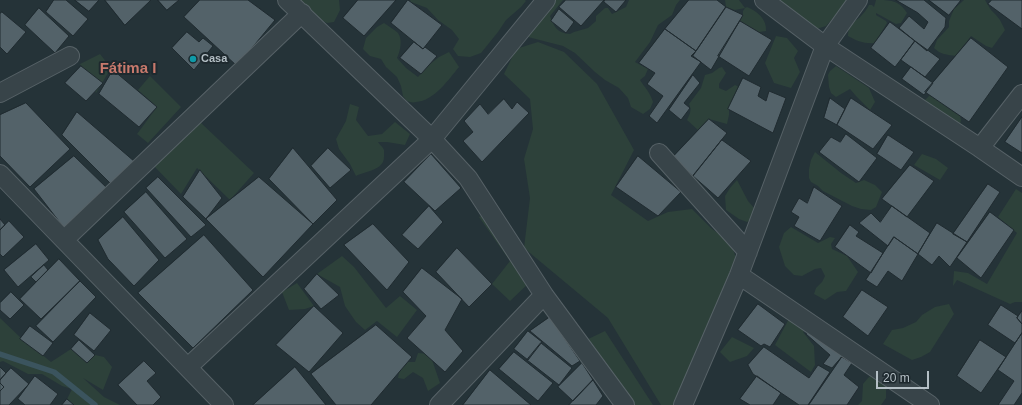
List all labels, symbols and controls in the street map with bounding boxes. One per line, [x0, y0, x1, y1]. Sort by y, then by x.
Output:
place label: Casa [201, 52, 227, 66]
marker: Casa [188, 54, 198, 64]
district label: Fátima I [100, 60, 156, 78]
scale bar [878, 363, 931, 389]
text: 20 m [883, 371, 910, 385]

